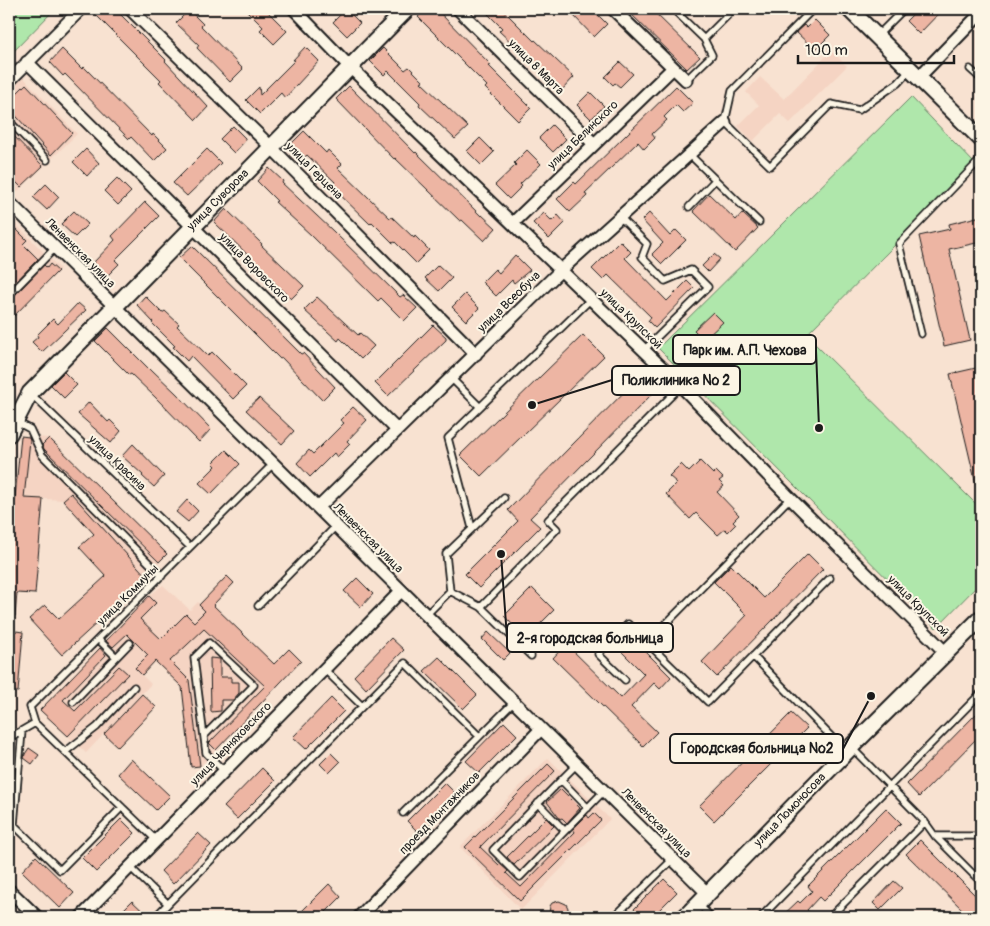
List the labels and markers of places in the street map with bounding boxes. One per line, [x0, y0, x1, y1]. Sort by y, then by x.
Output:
callout: Парк им. А.П. Чехова [673, 335, 816, 364]
callout: Поликлиника № 2 [612, 366, 740, 395]
callout: 2-я городская больница [507, 623, 673, 652]
callout: Городская больница №2 [670, 734, 843, 763]

